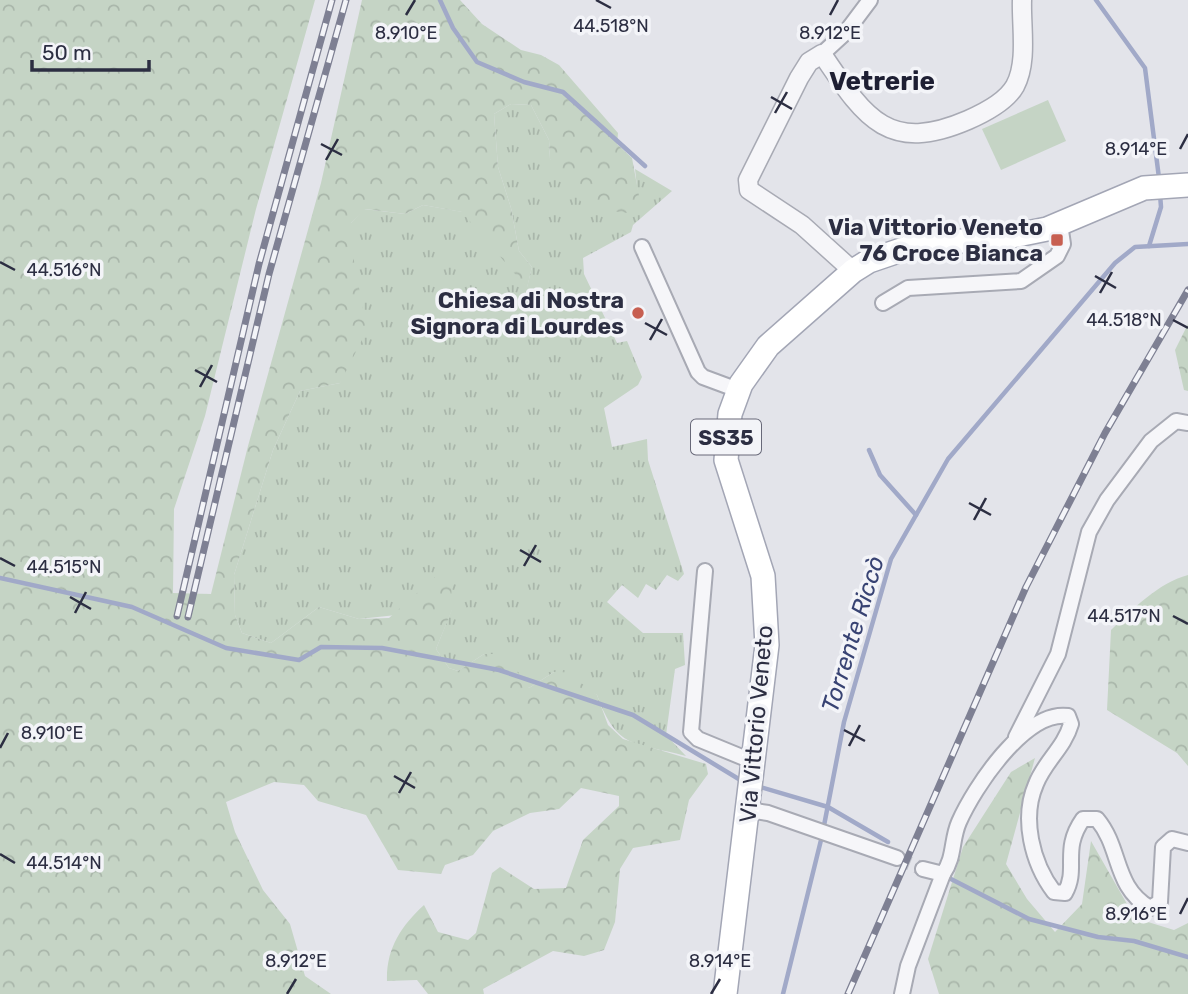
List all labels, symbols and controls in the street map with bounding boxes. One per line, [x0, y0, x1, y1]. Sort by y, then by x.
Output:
text: 44.518°N [573, 15, 649, 37]
text: 8.910°E [375, 22, 437, 44]
text: 8.912°E [799, 22, 861, 44]
scale bar [32, 28, 149, 72]
text: 50 m [42, 40, 92, 65]
district label: Vetrerie [829, 66, 935, 97]
text: 8.914°E [1105, 138, 1167, 160]
place label: Via Vittorio Veneto 76 Croce Bianca [828, 213, 1043, 267]
marker: Via Vittorio Veneto 76 Croce Bianca [1049, 232, 1065, 248]
text: 44.516°N [26, 259, 102, 281]
place label: Chiesa di Nostra Signora di Lourdes [410, 286, 624, 340]
marker: Chiesa di Nostra Signora di Lourdes [630, 305, 646, 321]
text: 44.518°N [1086, 309, 1162, 331]
road number: SS35 [691, 420, 761, 454]
water label: Torrente Riccò [816, 553, 890, 715]
text: 44.515°N [27, 556, 101, 578]
text: 44.517°N [1087, 605, 1161, 627]
street label: Via Vittorio Veneto [733, 624, 779, 824]
text: 8.910°E [21, 722, 83, 744]
text: 44.514°N [26, 852, 102, 874]
text: 8.916°E [1105, 903, 1167, 925]
text: 8.912°E [265, 950, 327, 972]
text: 8.914°E [689, 950, 751, 972]

